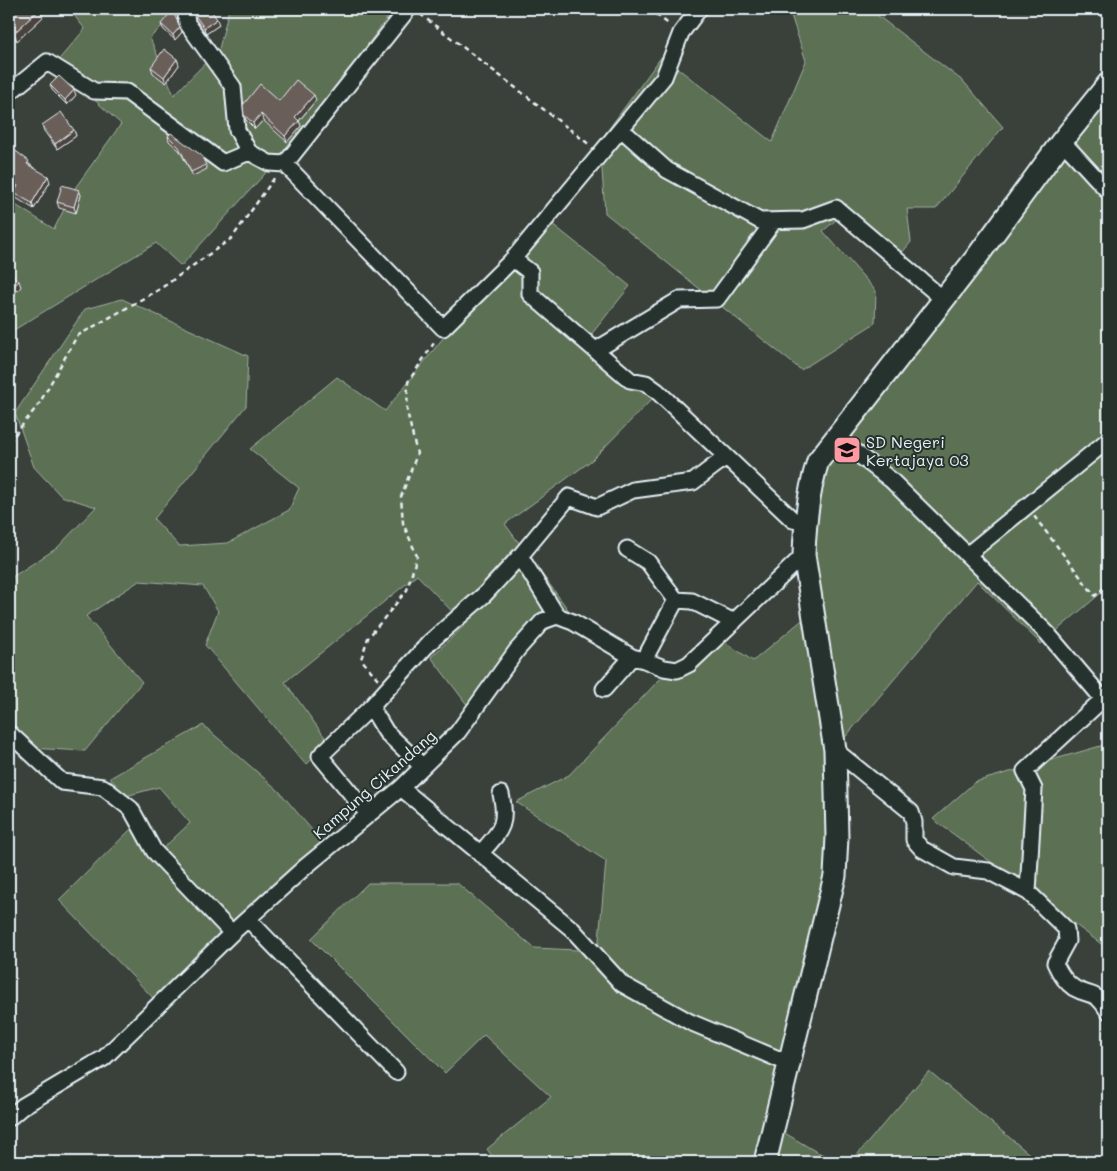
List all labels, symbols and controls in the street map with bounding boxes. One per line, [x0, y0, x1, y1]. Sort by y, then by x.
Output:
place label: SD Negeri Kertajaya 03 [866, 431, 969, 470]
school or university icon: SD Negeri Kertajaya 03 [832, 435, 862, 465]
street label: Kampung Cikandang [308, 725, 440, 843]

